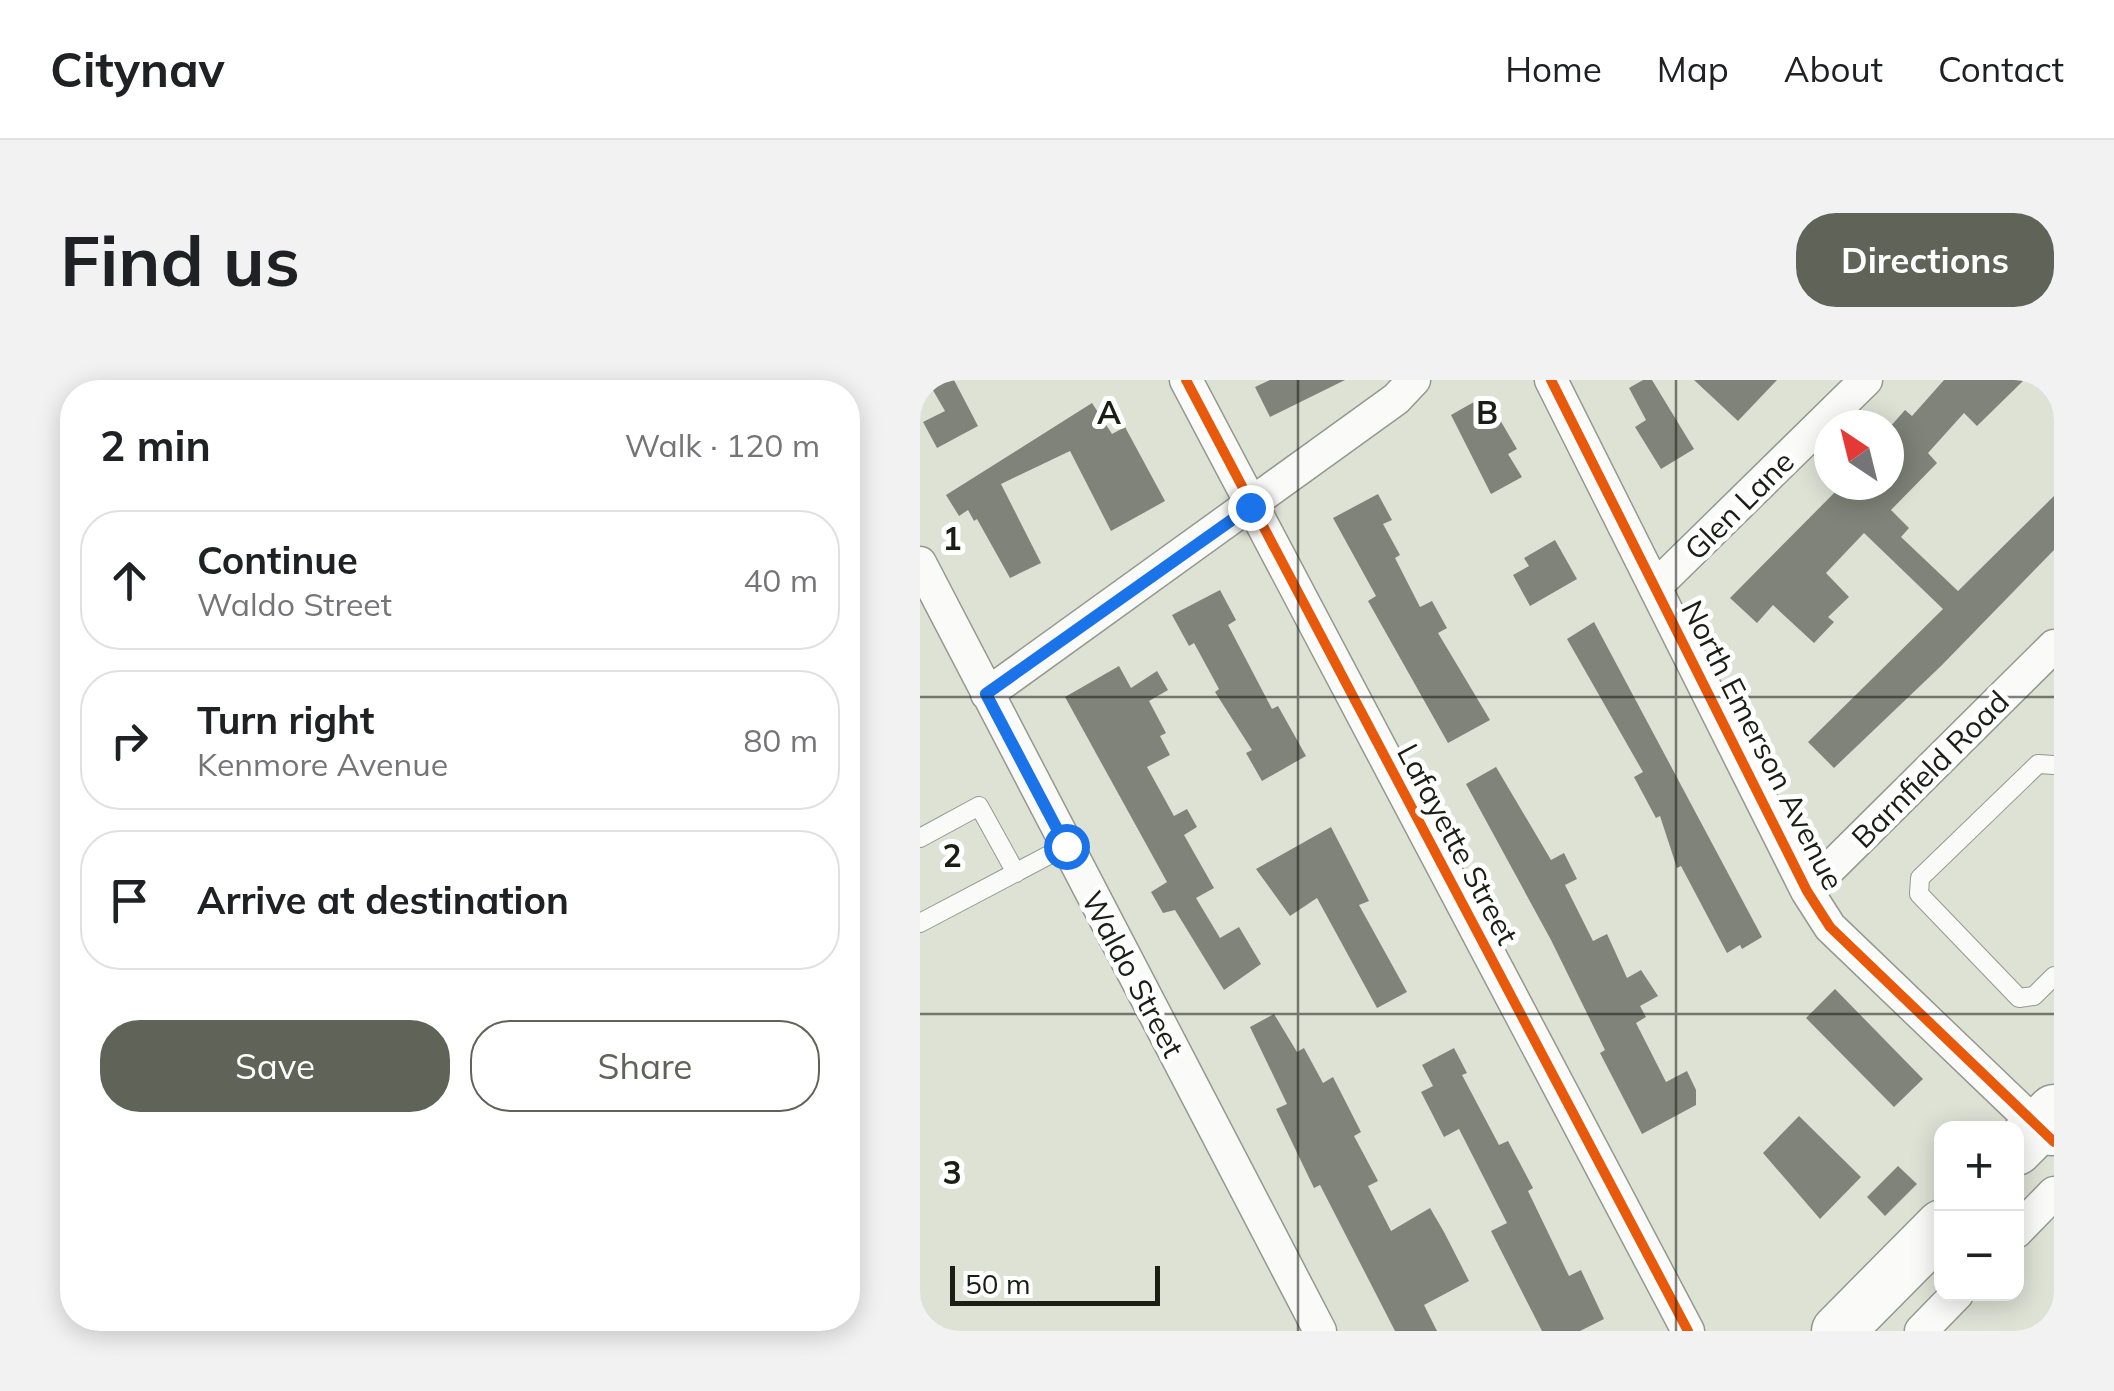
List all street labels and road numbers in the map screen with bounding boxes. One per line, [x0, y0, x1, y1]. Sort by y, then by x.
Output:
street label: Glen Lane [1676, 442, 1802, 568]
street label: North Emerson Avenue [1673, 594, 1853, 896]
street label: Barnfield Road [1843, 682, 2017, 856]
street label: Lafayette Street [1389, 737, 1527, 951]
street label: Waldo Street [1073, 884, 1193, 1064]

